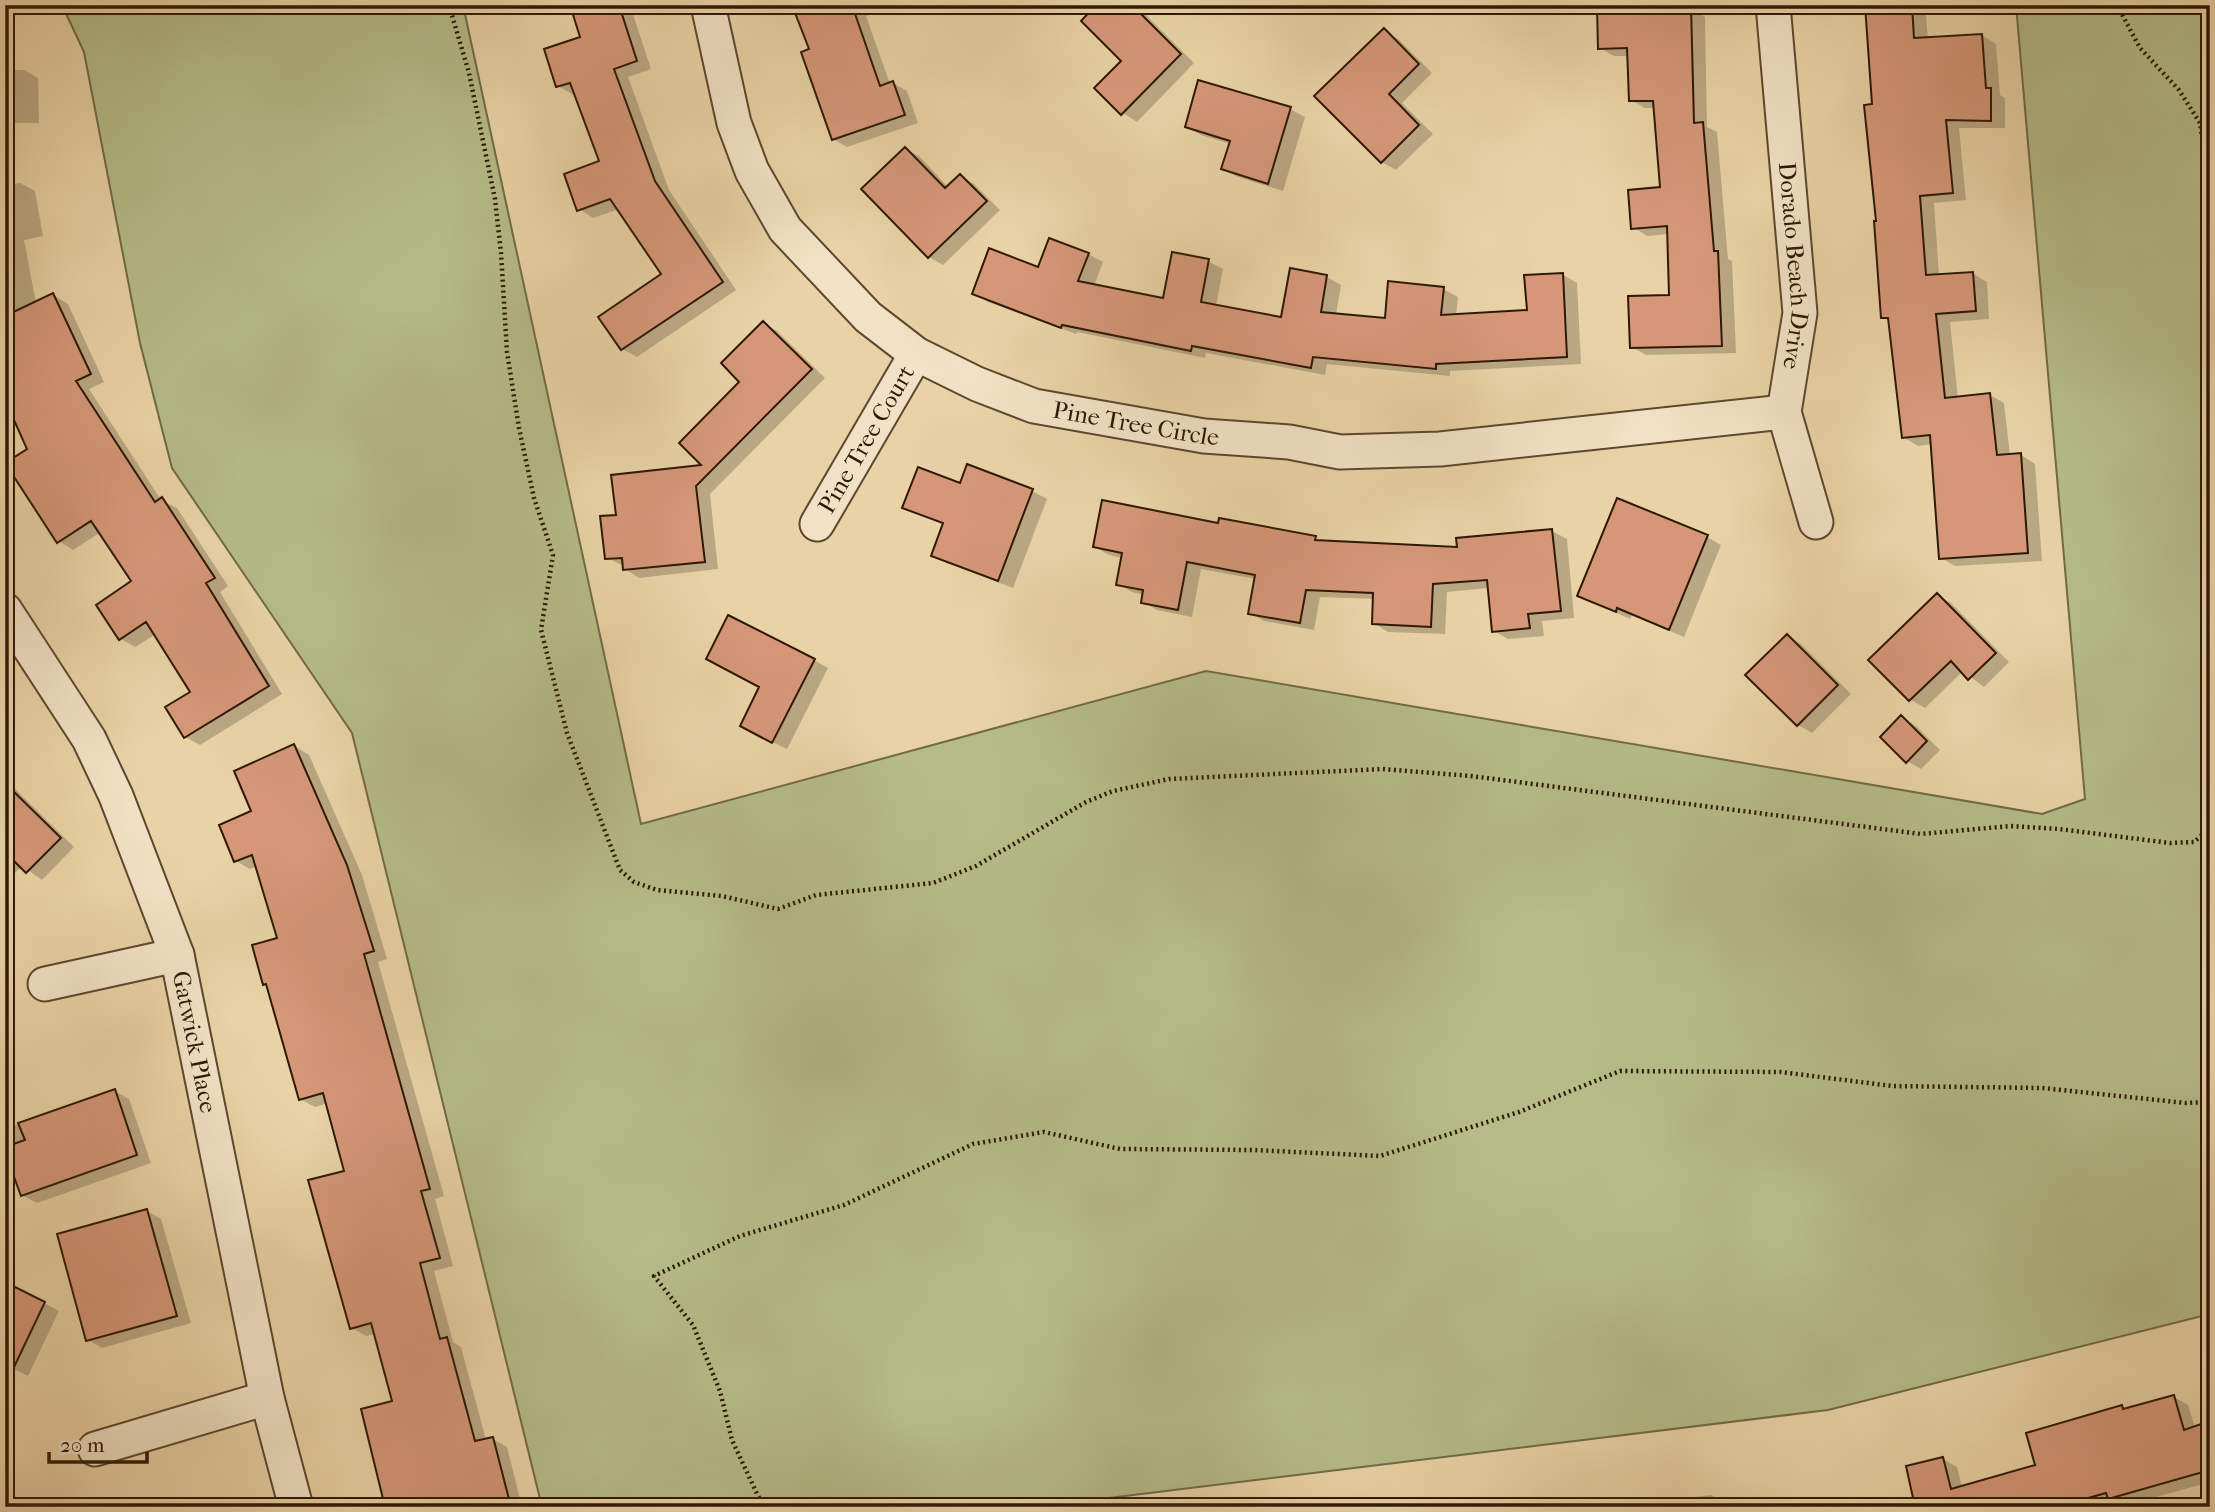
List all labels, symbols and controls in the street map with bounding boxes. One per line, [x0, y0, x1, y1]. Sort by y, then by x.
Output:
street label: Dorado Beach Drive [1773, 161, 1814, 372]
street label: Pine Tree Court [812, 360, 921, 518]
street label: Pine Tree Circle [1051, 396, 1220, 451]
street label: Gatwick Place [167, 968, 223, 1116]
scale bar [49, 1421, 147, 1465]
text: 20 m [60, 1433, 105, 1457]

